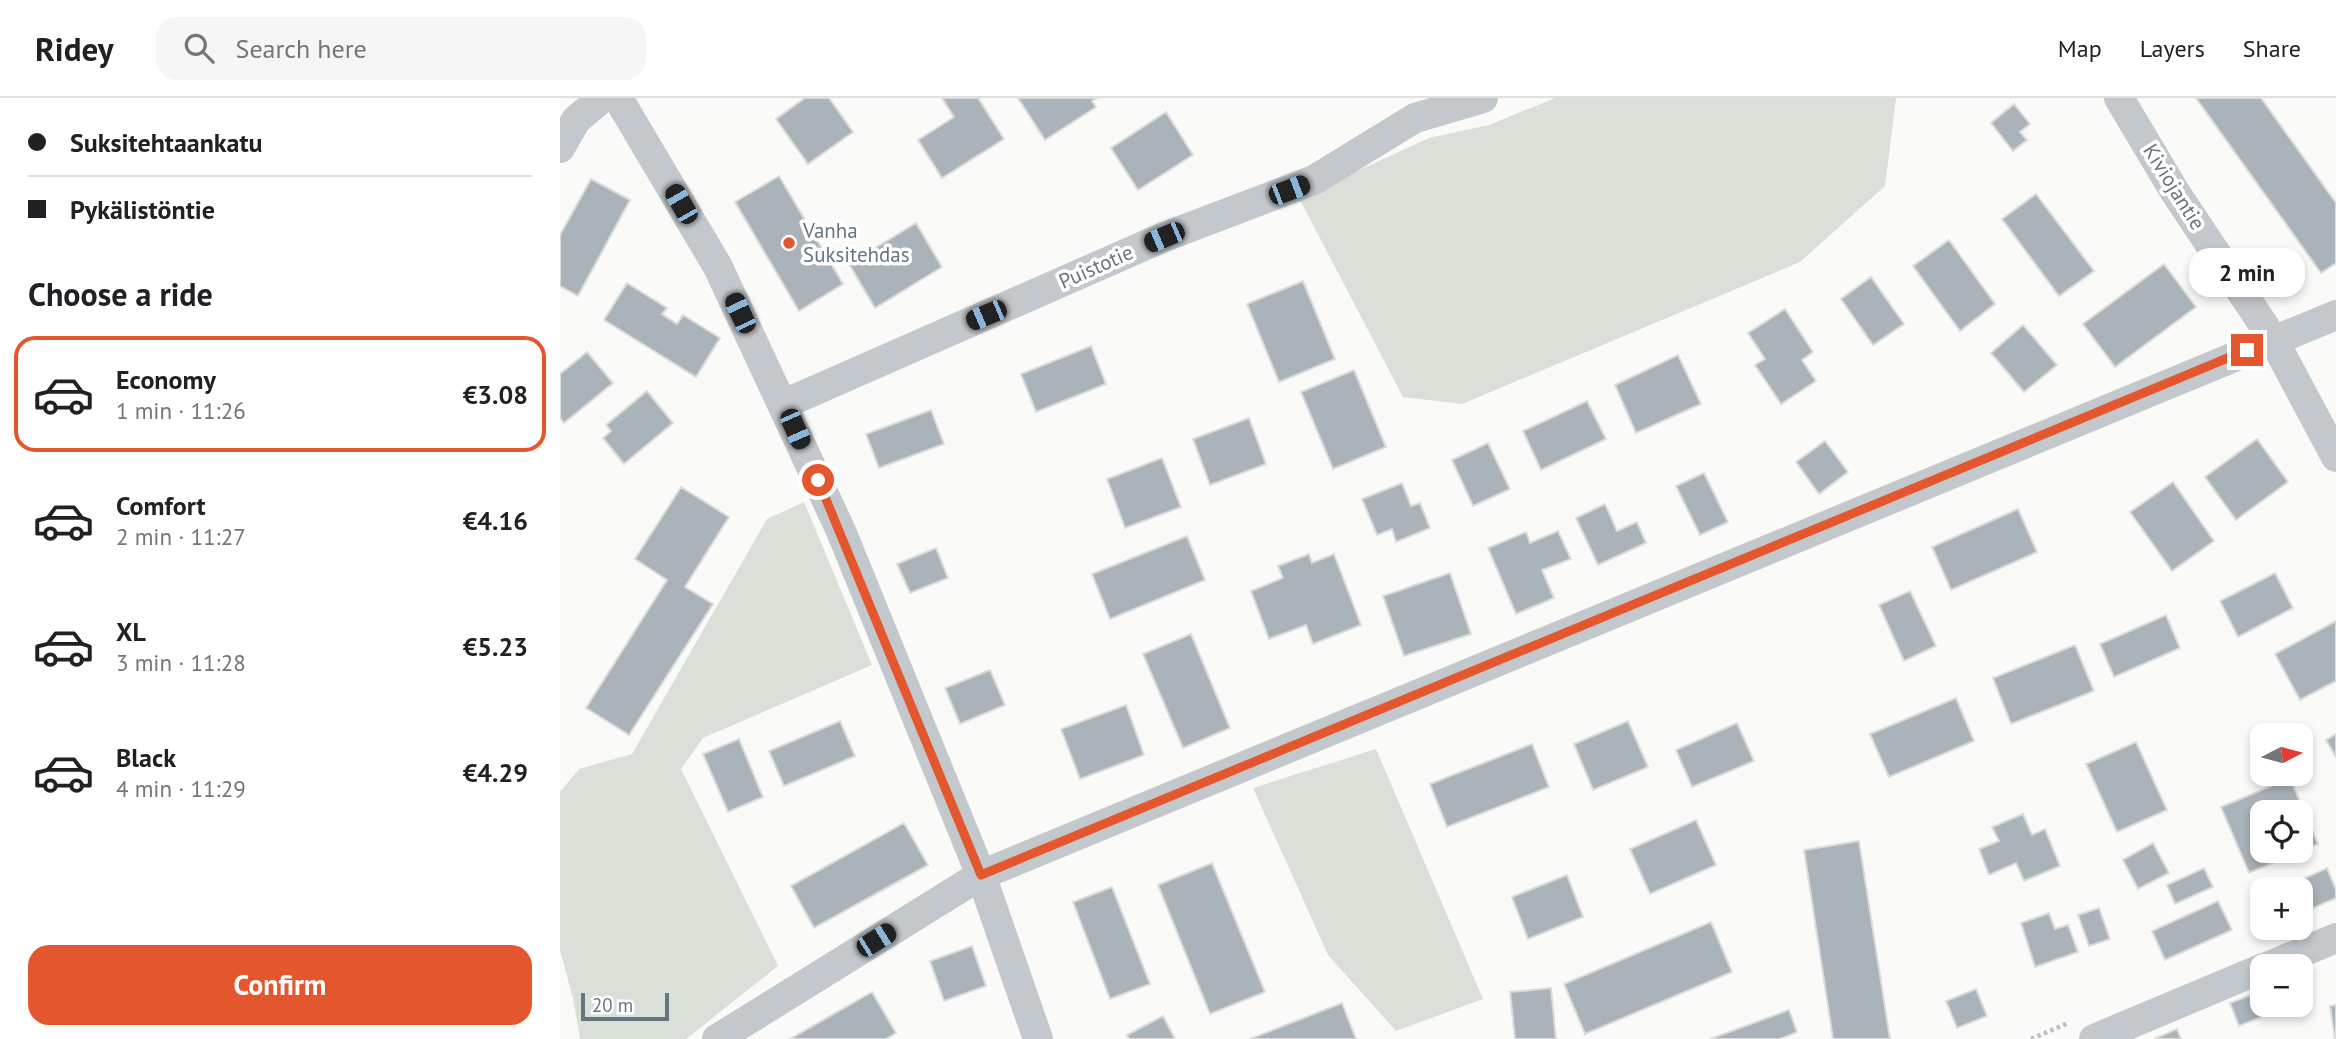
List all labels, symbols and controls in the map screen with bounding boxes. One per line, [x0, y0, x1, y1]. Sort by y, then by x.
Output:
search box [156, 17, 646, 80]
text: Ridey [35, 27, 114, 70]
icon: search [180, 29, 218, 67]
text: Search here [236, 32, 367, 65]
text: Map [2058, 33, 2102, 64]
text: Layers [2140, 33, 2205, 64]
text: Share [2243, 33, 2301, 64]
text: Suksitehtaankatu [70, 126, 263, 159]
street label: Kiviojantie [2137, 139, 2211, 235]
car [1266, 173, 1313, 207]
car [662, 181, 701, 227]
text: Pykälistöntie [70, 193, 215, 226]
place label: Vanha Suksitehdas [802, 217, 910, 268]
car [1141, 219, 1188, 255]
marker: Vanha Suksitehdas [781, 235, 797, 251]
street label: Puistotie [1055, 238, 1137, 295]
callout: 2 min [2189, 248, 2305, 298]
text: 2 min [2219, 258, 2275, 287]
text: Choose a ride [28, 273, 213, 315]
car [722, 290, 759, 336]
car [963, 297, 1010, 333]
route end [2231, 334, 2263, 366]
icon: car [32, 363, 95, 426]
text: Economy [116, 363, 216, 396]
text: €3.08 [463, 378, 528, 411]
text: 1 min · 11:26 [116, 396, 246, 425]
car [777, 406, 814, 452]
route start [802, 464, 834, 496]
icon: car [32, 489, 95, 552]
text: Comfort [116, 489, 206, 522]
text: €4.16 [463, 504, 528, 537]
text: 2 min · 11:27 [116, 522, 246, 551]
icon: car [32, 615, 95, 678]
text: XL [116, 615, 146, 648]
text: €5.23 [463, 630, 528, 663]
text: 3 min · 11:28 [116, 648, 246, 677]
north arrow [2250, 723, 2314, 786]
map controls [2250, 723, 2313, 1017]
icon: car [32, 741, 95, 804]
text: Black [116, 741, 176, 774]
text: €4.29 [463, 756, 528, 789]
text: 4 min · 11:29 [116, 774, 246, 803]
button: locate [2250, 800, 2313, 863]
button: + [2250, 877, 2313, 940]
car [853, 920, 900, 960]
button: Confirm [28, 945, 532, 1025]
button: − [2250, 954, 2313, 1017]
scale bar [581, 990, 668, 1022]
text: 20 m [592, 993, 633, 1017]

